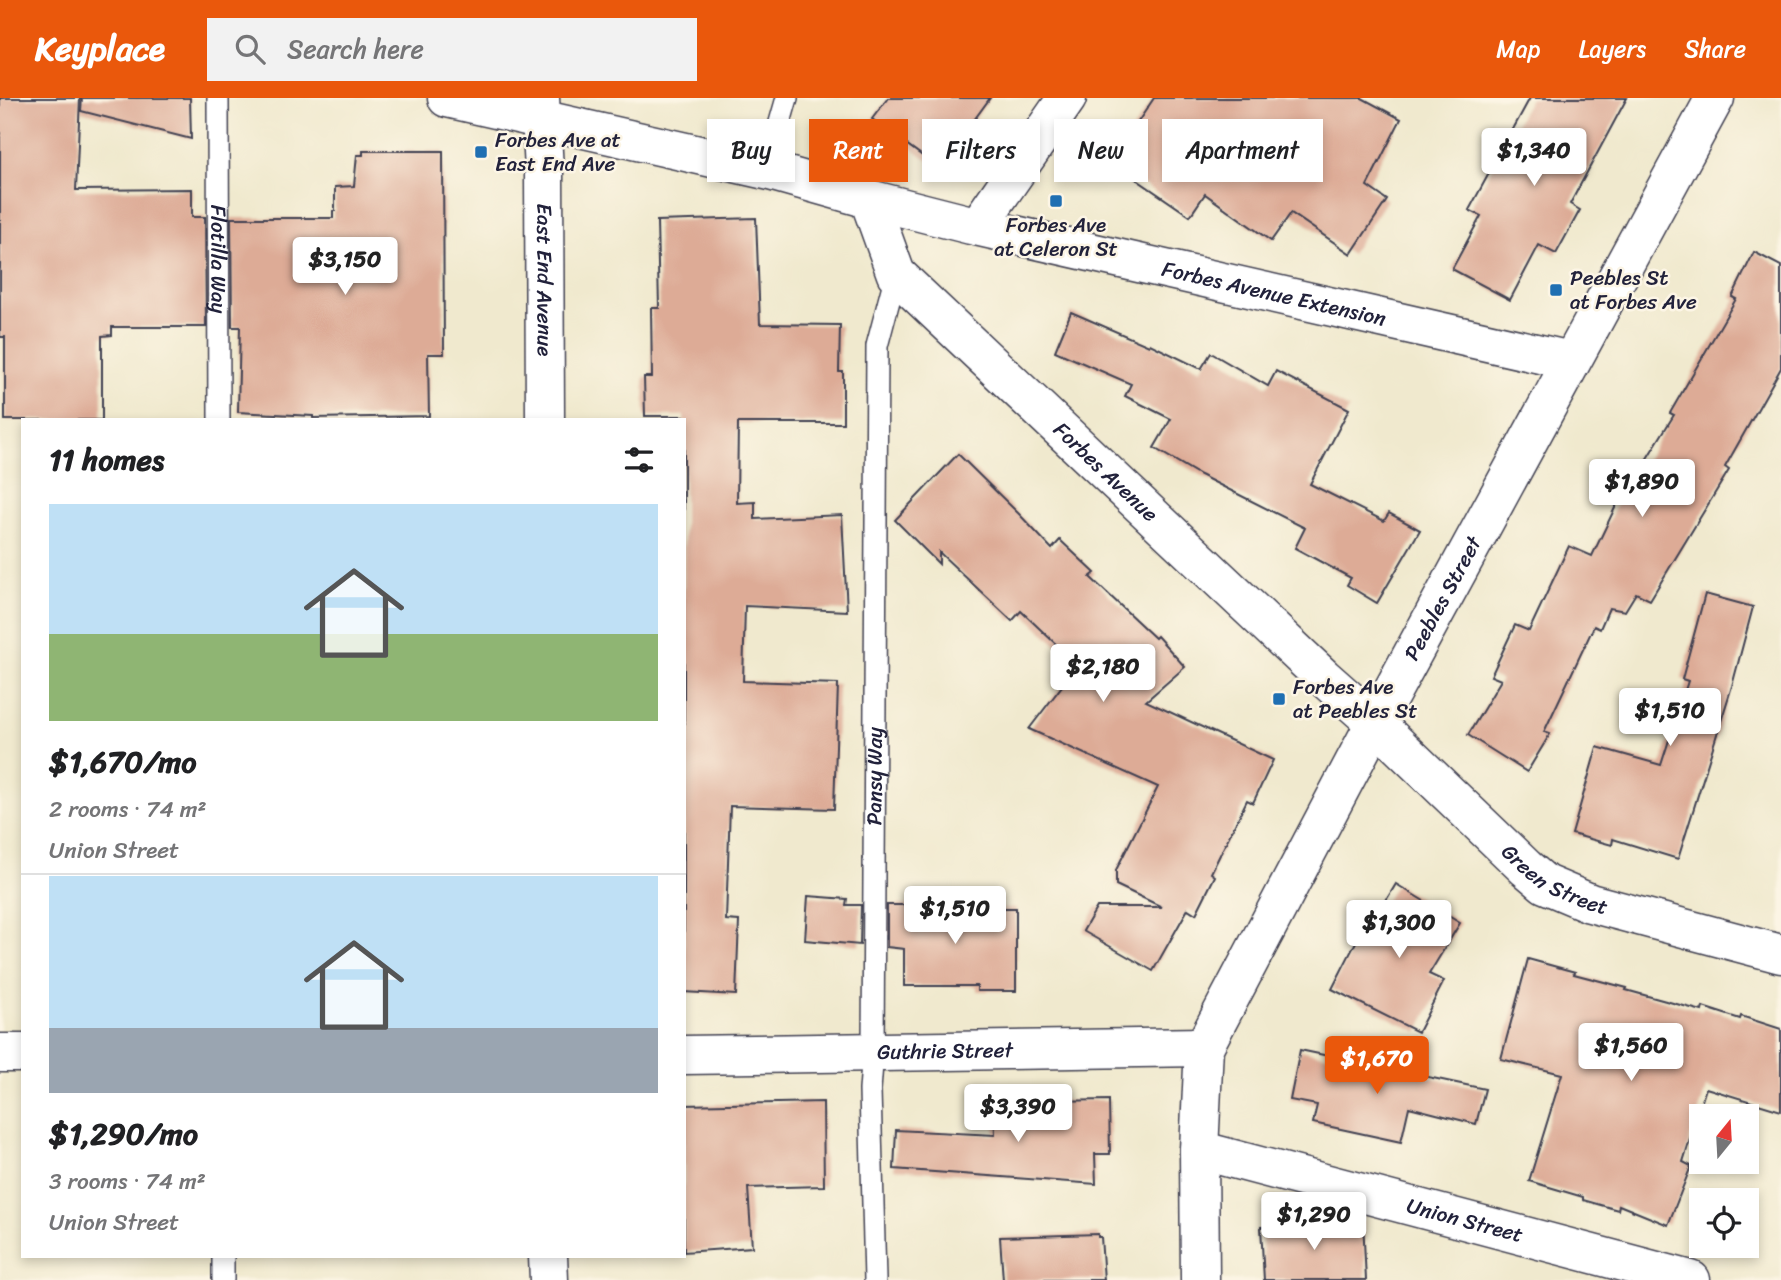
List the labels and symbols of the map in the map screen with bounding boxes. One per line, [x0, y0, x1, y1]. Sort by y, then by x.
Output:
place label: Forbes Ave at East End Ave [495, 121, 621, 183]
pin: $1,340 [1477, 129, 1591, 188]
marker: Forbes Ave at East End Ave [473, 144, 489, 160]
marker: Forbes Ave at Celeron St [1048, 193, 1064, 209]
street label: East End Avenue [525, 203, 564, 357]
street label: Flotilla Way [199, 205, 238, 314]
place label: Forbes Ave at Celeron St [994, 206, 1118, 268]
pin: $3,150 [288, 238, 402, 297]
street label: Forbes Avenue Extension [1158, 250, 1390, 338]
place label: Peebles St at Forbes Ave [1570, 259, 1697, 321]
marker: Peebles St at Forbes Ave [1548, 282, 1564, 298]
street label: Forbes Avenue [1044, 412, 1168, 532]
pin: $1,890 [1585, 460, 1699, 519]
street label: Peebles Street [1393, 528, 1493, 668]
pin: $2,180 [1046, 644, 1160, 704]
place label: Forbes Ave at Peebles St [1293, 668, 1417, 730]
pin: $1,510 [1613, 688, 1727, 748]
marker: Forbes Ave at Peebles St [1271, 691, 1287, 707]
street label: Pansy Way [855, 727, 894, 826]
street label: Green Street [1492, 834, 1612, 926]
pin: $1,510 [898, 886, 1012, 946]
pin: $1,300 [1342, 900, 1456, 960]
pin: $1,560 [1574, 1024, 1688, 1083]
street label: Guthrie Street [877, 1031, 1015, 1071]
pin: $1,670 [1320, 1037, 1434, 1096]
pin: $3,390 [961, 1084, 1075, 1144]
north arrow [1689, 1104, 1759, 1174]
street label: Union Street [1403, 1187, 1527, 1254]
pin: $1,290 [1257, 1192, 1371, 1252]

